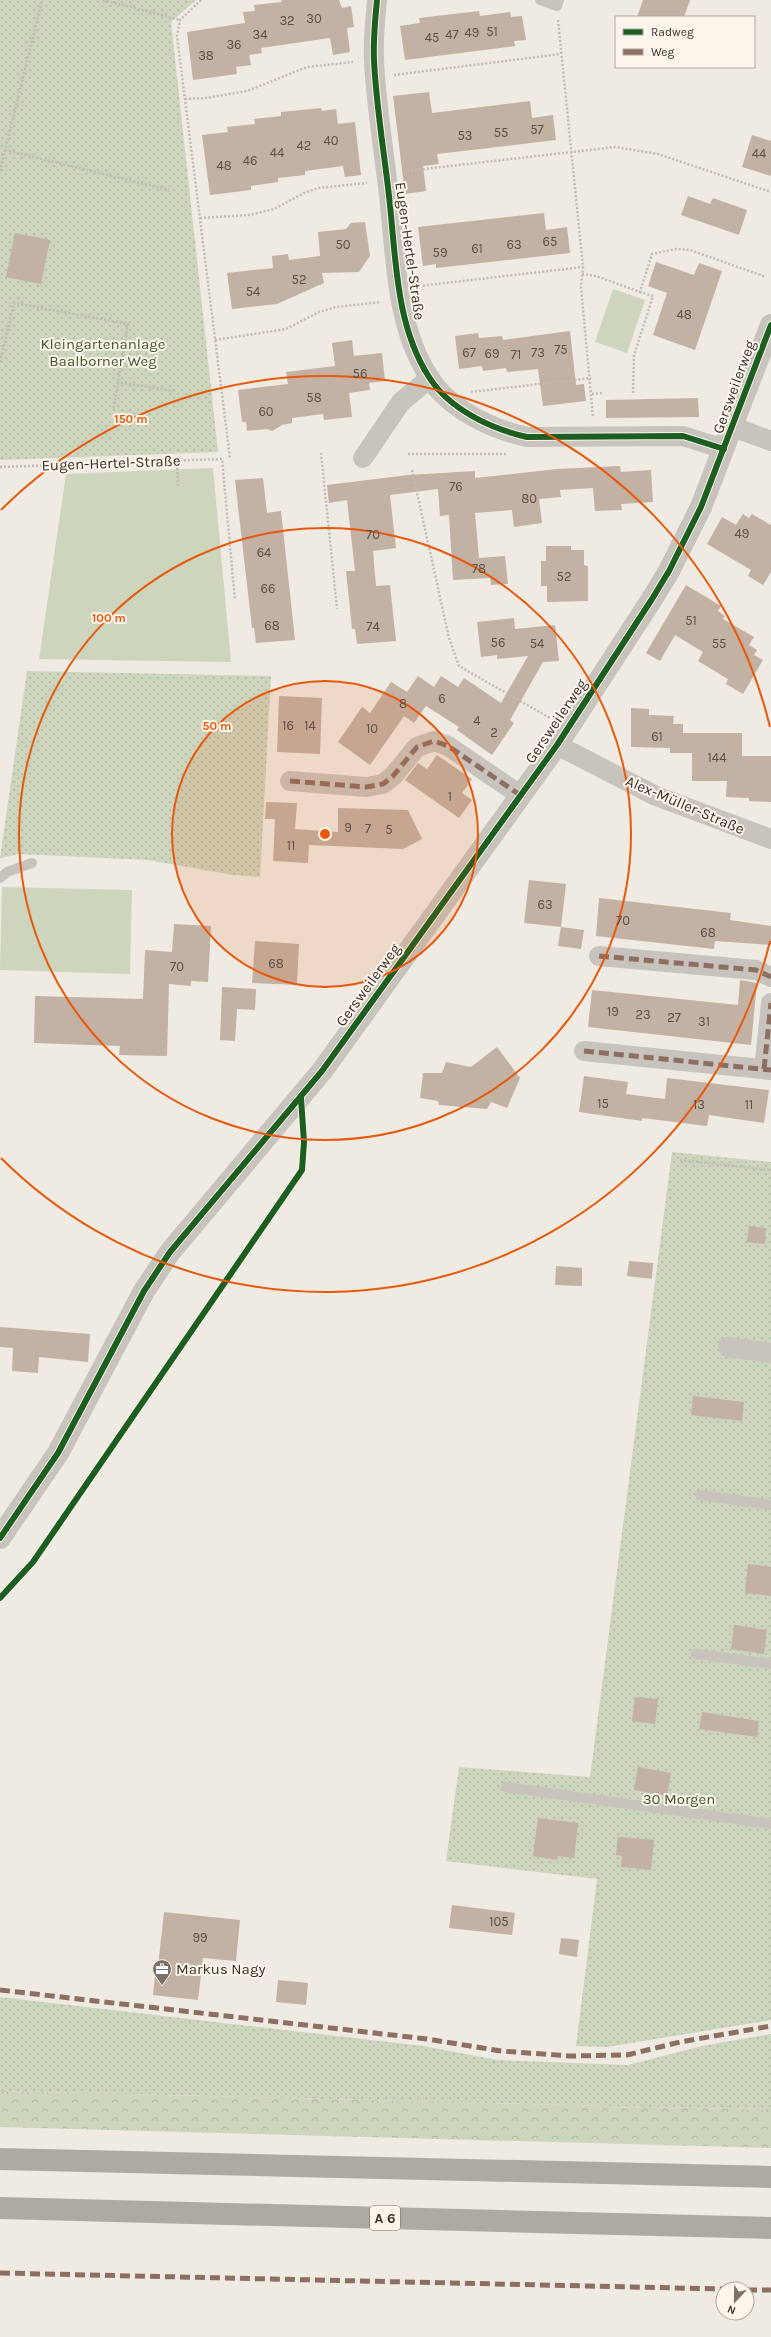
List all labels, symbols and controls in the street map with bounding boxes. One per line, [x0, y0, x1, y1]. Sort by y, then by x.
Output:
house number: 30 [306, 11, 322, 26]
house number: 32 [279, 13, 295, 28]
legend [615, 16, 755, 68]
house number: 51 [486, 24, 498, 39]
house number: 49 [465, 25, 479, 40]
text: Radweg [651, 25, 694, 39]
house number: 34 [253, 27, 267, 42]
house number: 47 [445, 27, 459, 42]
house number: 45 [425, 30, 439, 45]
house number: 36 [226, 37, 242, 52]
text: Weg [651, 45, 675, 59]
house number: 38 [198, 48, 214, 63]
house number: 57 [530, 122, 544, 137]
house number: 55 [494, 125, 508, 140]
house number: 53 [457, 128, 473, 143]
house number: 40 [324, 133, 339, 148]
house number: 42 [297, 138, 311, 153]
house number: 44 [270, 145, 284, 160]
house number: 44 [752, 146, 766, 161]
house number: 46 [243, 153, 257, 168]
house number: 48 [216, 158, 232, 173]
street label: Eugen-Hertel-Straße [391, 181, 429, 321]
house number: 65 [543, 234, 557, 249]
house number: 50 [335, 237, 351, 252]
house number: 63 [506, 237, 522, 252]
house number: 61 [471, 241, 483, 256]
house number: 59 [433, 245, 447, 260]
house number: 52 [292, 272, 306, 287]
house number: 54 [246, 284, 260, 299]
house number: 48 [676, 307, 692, 322]
park label: Kleingartenanlage Baalborner Weg [40, 335, 166, 370]
street label: Gersweilerweg [709, 337, 759, 436]
house number: 75 [554, 342, 568, 357]
house number: 67 [462, 345, 476, 360]
house number: 73 [531, 345, 545, 360]
house number: 69 [485, 346, 499, 361]
house number: 71 [511, 347, 521, 362]
house number: 56 [353, 366, 367, 381]
house number: 58 [306, 390, 322, 405]
house number: 60 [258, 404, 274, 419]
text: 150 m [114, 412, 148, 426]
street label: Eugen-Hertel-Straße [41, 452, 181, 474]
house number: 76 [449, 479, 463, 494]
house number: 80 [521, 491, 537, 506]
house number: 49 [735, 526, 749, 541]
house number: 70 [366, 527, 380, 542]
house number: 64 [257, 545, 271, 560]
house number: 78 [472, 561, 486, 576]
house number: 52 [557, 569, 571, 584]
house number: 66 [261, 581, 275, 596]
text: 100 m [92, 611, 126, 625]
house number: 51 [685, 613, 697, 628]
house number: 68 [264, 618, 280, 633]
house number: 74 [366, 619, 380, 634]
house number: 56 [491, 635, 505, 650]
house number: 54 [530, 636, 544, 651]
house number: 55 [712, 636, 726, 651]
street label: Gersweilerweg [521, 675, 591, 767]
house number: 6 [438, 691, 446, 706]
house number: 8 [399, 696, 407, 711]
house number: 4 [473, 713, 481, 728]
house number: 16 [282, 718, 294, 733]
house number: 14 [304, 718, 316, 733]
text: 50 m [203, 719, 232, 733]
house number: 10 [366, 721, 378, 736]
house number: 2 [490, 725, 498, 740]
house number: 61 [651, 729, 663, 744]
house number: 144 [708, 750, 726, 765]
street label: Alex-Müller-Straße [623, 772, 747, 838]
house number: 1 [448, 789, 452, 804]
house number: 9 [344, 820, 352, 835]
house number: 7 [365, 821, 371, 836]
house number: 5 [385, 822, 393, 837]
centre of rings [318, 827, 332, 841]
house number: 11 [287, 838, 295, 853]
house number: 63 [537, 897, 553, 912]
house number: 70 [616, 913, 630, 928]
house number: 68 [700, 925, 716, 940]
street label: Gersweilerweg [332, 940, 404, 1030]
house number: 68 [268, 956, 284, 971]
house number: 70 [170, 959, 184, 974]
house number: 19 [607, 1004, 619, 1019]
house number: 23 [635, 1007, 651, 1022]
house number: 27 [667, 1010, 681, 1025]
house number: 31 [698, 1014, 710, 1029]
house number: 15 [597, 1096, 609, 1111]
house number: 13 [693, 1097, 705, 1112]
house number: 11 [745, 1097, 753, 1112]
park label: 30 Morgen [643, 1790, 715, 1808]
house number: 105 [489, 1914, 509, 1929]
house number: 99 [192, 1930, 208, 1945]
office icon: Markus Nagy [151, 1958, 173, 1986]
place label: Markus Nagy [176, 1960, 266, 1978]
road number: A 6 [370, 2206, 400, 2230]
north arrow [715, 2281, 755, 2321]
text: N [725, 2302, 738, 2317]

